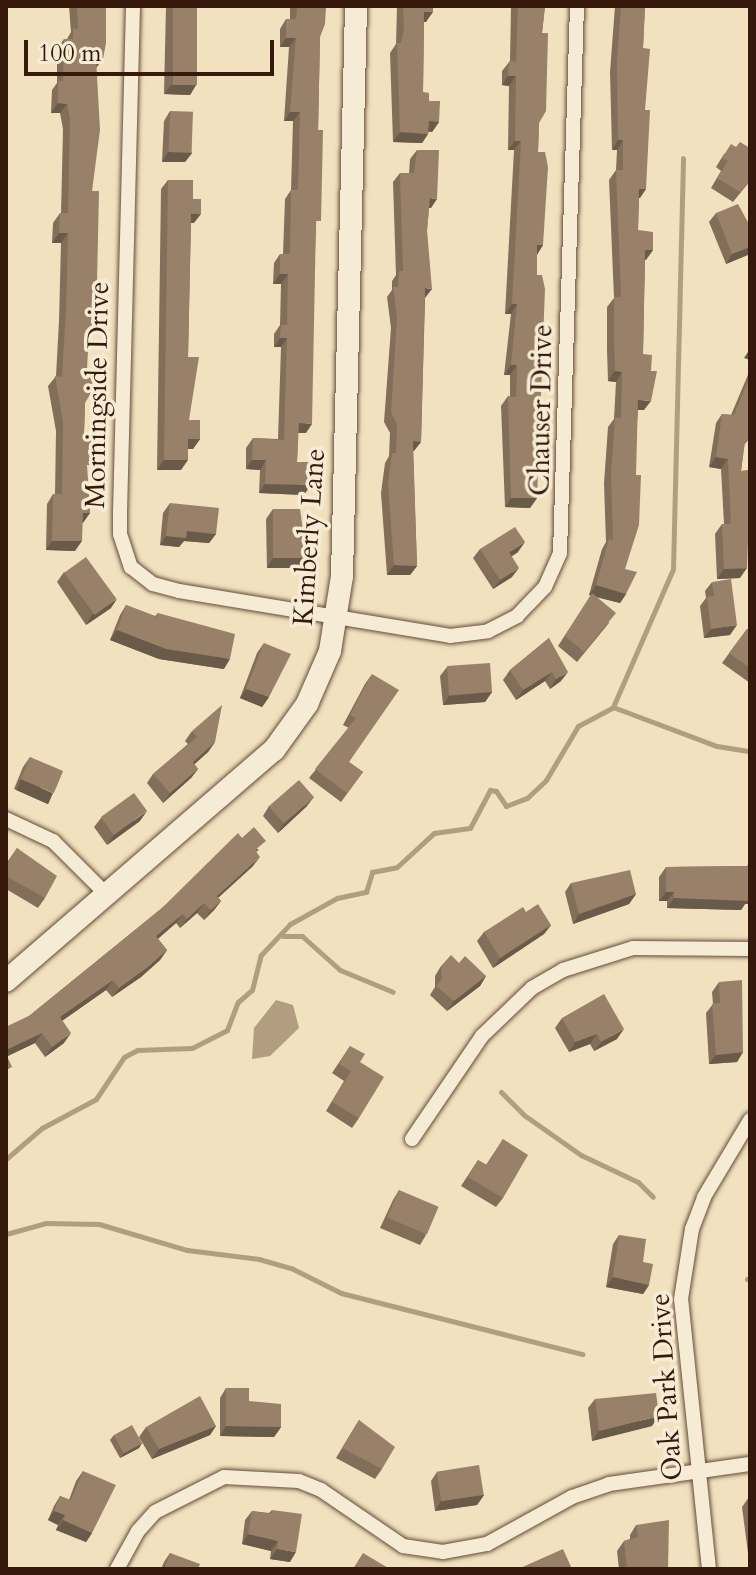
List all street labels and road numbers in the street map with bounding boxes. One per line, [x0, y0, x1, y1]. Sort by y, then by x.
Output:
street label: Morningside Drive [78, 281, 116, 509]
street label: Chauser Drive [523, 324, 559, 496]
street label: Kimberly Lane [286, 447, 332, 627]
street label: Oak Park Drive [643, 1292, 689, 1482]

